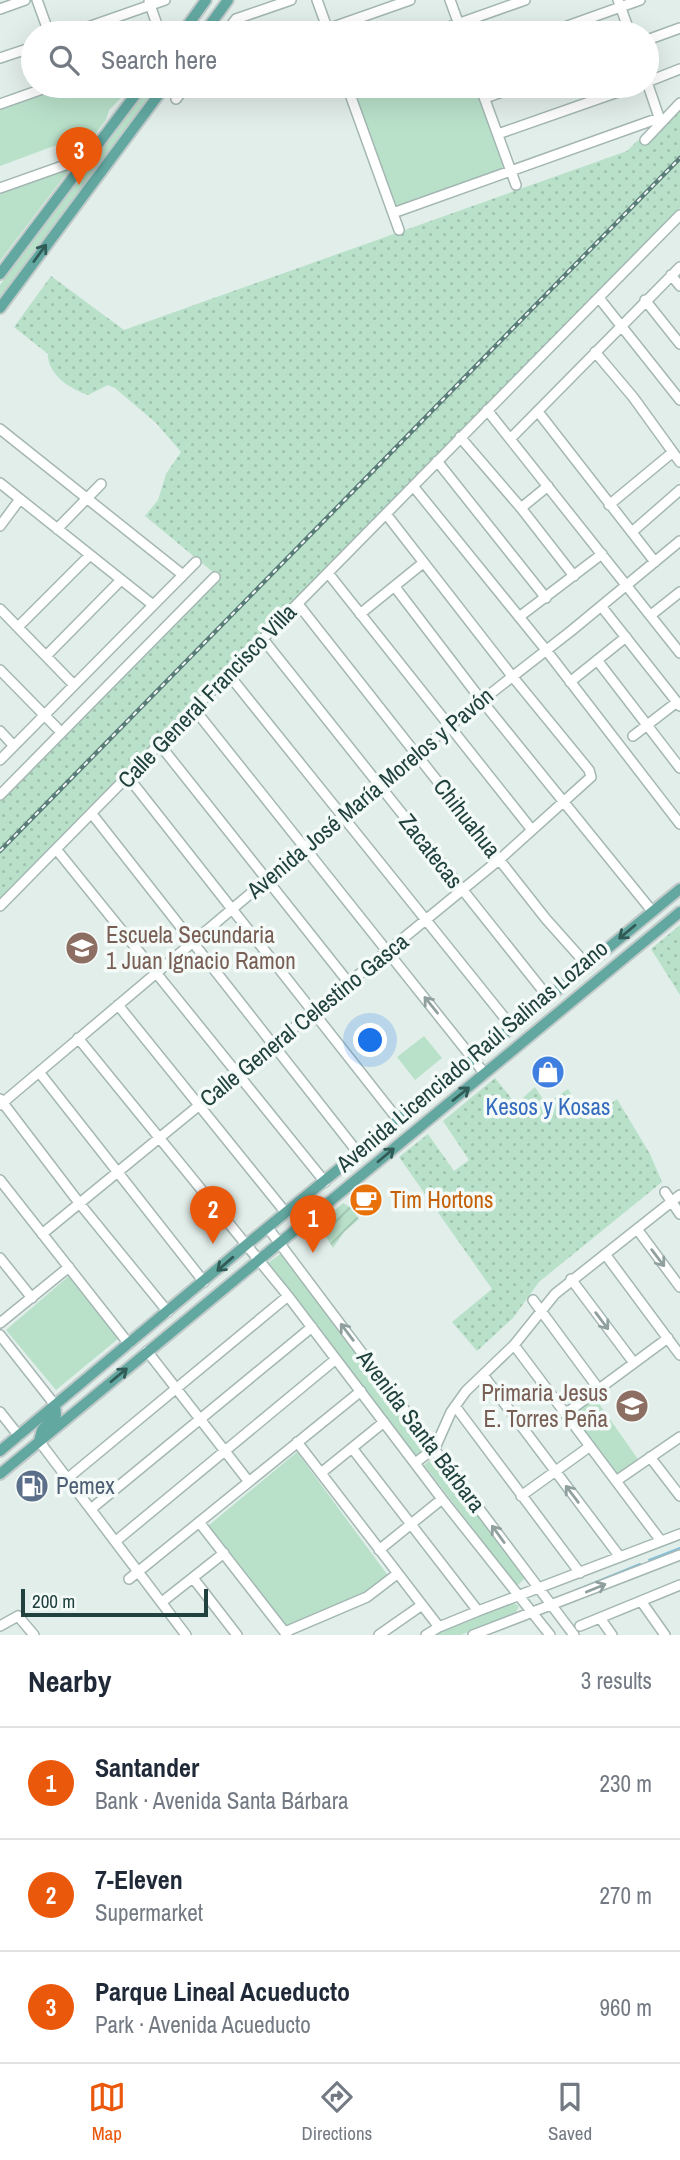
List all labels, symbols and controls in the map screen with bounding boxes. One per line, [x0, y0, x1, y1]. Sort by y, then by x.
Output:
search box [21, 21, 659, 98]
icon: search [45, 41, 83, 79]
text: Search here [101, 42, 217, 77]
pin: 3 [56, 127, 102, 185]
one-way arrow [33, 244, 48, 263]
street label: Calle General Francisco Villa [110, 596, 303, 795]
street label: Avenida José María Morelos y Pavón [239, 680, 500, 906]
street label: Chihuahua [427, 772, 508, 864]
street label: Zacatecas [392, 807, 470, 895]
place label: Escuela Secundaria 1 Juan Ignacio Ramon [106, 919, 296, 976]
one-way arrow [619, 924, 637, 940]
street label: Calle General Celestino Gasca [193, 925, 415, 1113]
school or university icon: Escuela Secundaria 1 Juan Ignacio Ramon [63, 929, 101, 967]
street label: Avenida Licenciado Raúl Salinas Lozano [329, 933, 614, 1179]
one-way arrow [423, 997, 438, 1015]
your location [353, 1023, 387, 1057]
shop icon: Kesos y Kosas [529, 1053, 567, 1091]
one-way arrow [451, 1086, 469, 1101]
place label: Kesos y Kosas [486, 1091, 610, 1122]
one-way arrow [377, 1147, 395, 1163]
cafe icon: Tim Hortons [347, 1181, 385, 1219]
place label: Tim Hortons [390, 1184, 493, 1215]
pin: 2 [190, 1186, 236, 1244]
pin: 1 [290, 1195, 336, 1253]
one-way arrow [651, 1248, 666, 1267]
one-way arrow [216, 1255, 234, 1271]
one-way arrow [595, 1311, 610, 1330]
one-way arrow [340, 1323, 355, 1342]
street label: Avenida Santa Bárbara [350, 1342, 493, 1519]
one-way arrow [110, 1367, 128, 1383]
place label: Primaria Jesus E. Torres Peña [481, 1377, 609, 1434]
school or university icon: Primaria Jesus E. Torres Peña [613, 1387, 651, 1425]
fuel station icon: Pemex [13, 1467, 51, 1505]
place label: Pemex [56, 1470, 115, 1501]
one-way arrow [565, 1486, 580, 1504]
one-way arrow [491, 1525, 505, 1544]
one-way arrow [585, 1581, 607, 1594]
scale bar [21, 1586, 208, 1618]
text: 200 m [32, 1588, 75, 1614]
text: Nearby [28, 1661, 111, 1701]
text: 3 results [581, 1665, 652, 1696]
text: Santander [95, 1750, 199, 1785]
text: 1 [46, 1768, 56, 1799]
text: 230 m [600, 1768, 652, 1799]
text: Bank · Avenida Santa Bárbara [95, 1785, 348, 1816]
text: 7-Eleven [95, 1862, 183, 1897]
text: 2 [46, 1880, 56, 1911]
text: 270 m [600, 1880, 652, 1911]
text: Supermarket [95, 1897, 203, 1928]
text: Parque Lineal Acueducto [95, 1974, 350, 2009]
text: 3 [46, 1992, 56, 2023]
text: 960 m [600, 1992, 652, 2023]
text: Park · Avenida Acueducto [95, 2009, 311, 2040]
tab: Map [88, 2078, 126, 2146]
tab: Directions [301, 2078, 372, 2146]
tab: Saved [548, 2078, 592, 2146]

